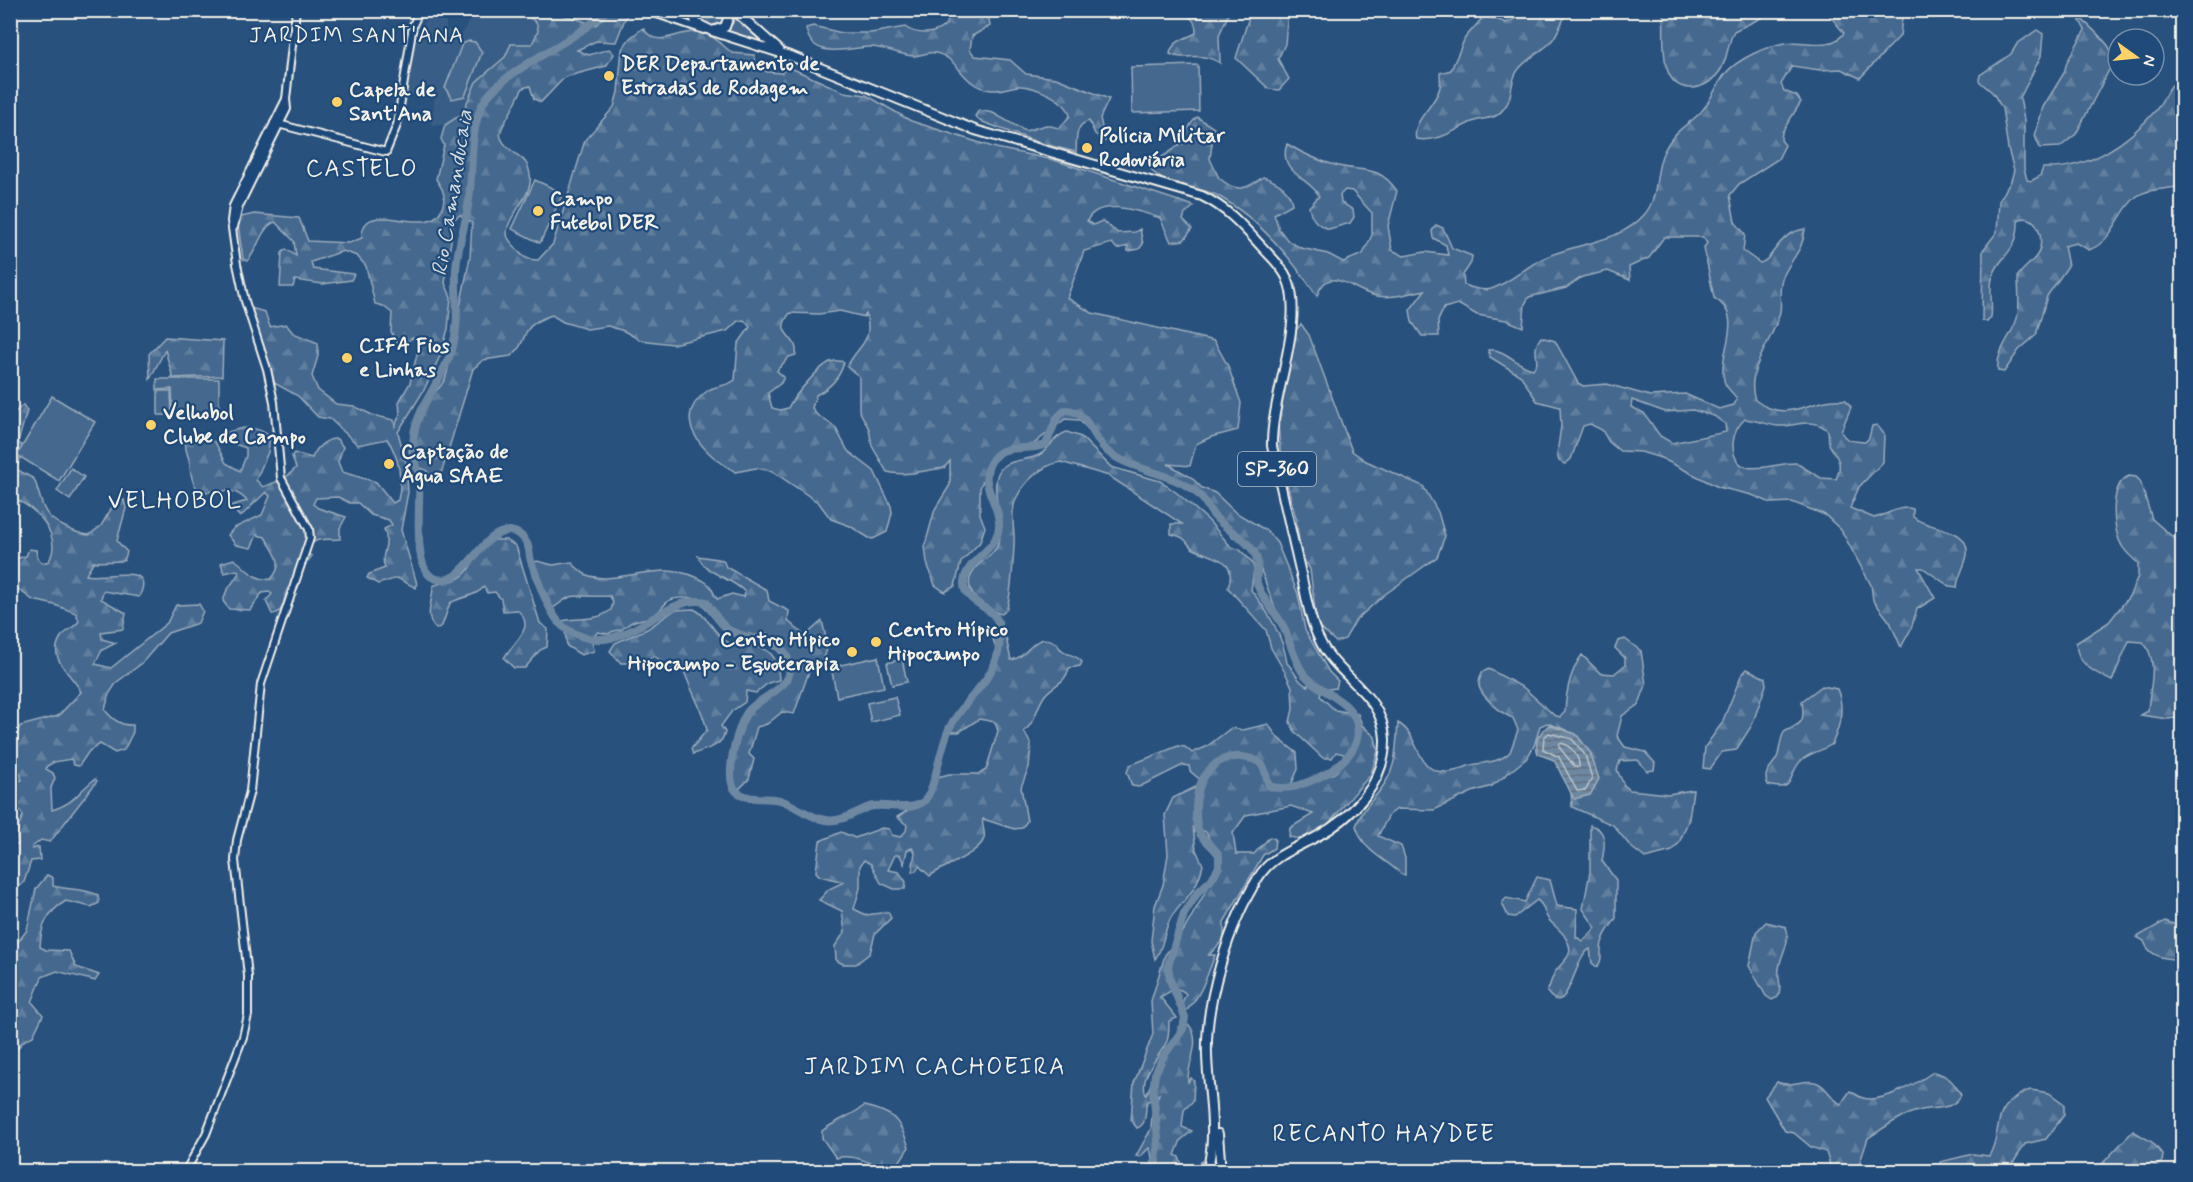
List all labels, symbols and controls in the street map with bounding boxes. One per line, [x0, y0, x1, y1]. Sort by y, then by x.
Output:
district label: JARDIM SANT'ANA [249, 22, 465, 50]
north arrow [2106, 27, 2166, 87]
place label: DER Departamento de Estradas de Rodagem [621, 50, 820, 102]
text: N [2138, 53, 2161, 68]
marker: DER Departamento de Estradas de Rodagem [602, 69, 616, 83]
place label: Capela de Sant'Ana [349, 76, 436, 128]
marker: Capela de Sant'Ana [330, 95, 344, 109]
water label: Rio Camanducaia [426, 108, 480, 278]
place label: Polícia Militar Rodoviária [1099, 122, 1226, 174]
marker: Polícia Militar Rodoviária [1080, 141, 1094, 155]
district label: CASTELO [306, 154, 418, 185]
place label: Campo Futebol DER [550, 185, 659, 237]
marker: Campo Futebol DER [531, 204, 545, 218]
place label: CIFA Fios e Linhas [359, 332, 450, 384]
marker: CIFA Fios e Linhas [340, 351, 354, 365]
place label: Velhobol Clube de Campo [163, 399, 306, 451]
marker: Velhobol Clube de Campo [144, 418, 158, 432]
place label: Captação de Água SAAE [401, 438, 509, 490]
road number: SP-360 [1238, 452, 1316, 486]
marker: Captação de Água SAAE [382, 457, 396, 471]
district label: VELHOBOL [108, 486, 242, 517]
place label: Centro Hípico Hipocampo [888, 616, 1009, 668]
place label: Centro Hípico Hipocampo - Equoterapia [628, 626, 840, 678]
marker: Centro Hípico Hipocampo [869, 635, 883, 649]
marker: Centro Hípico Hipocampo - Equoterapia [845, 645, 859, 659]
district label: JARDIM CACHOEIRA [804, 1052, 1066, 1083]
district label: RECANTO HAYDEE [1272, 1119, 1496, 1150]

